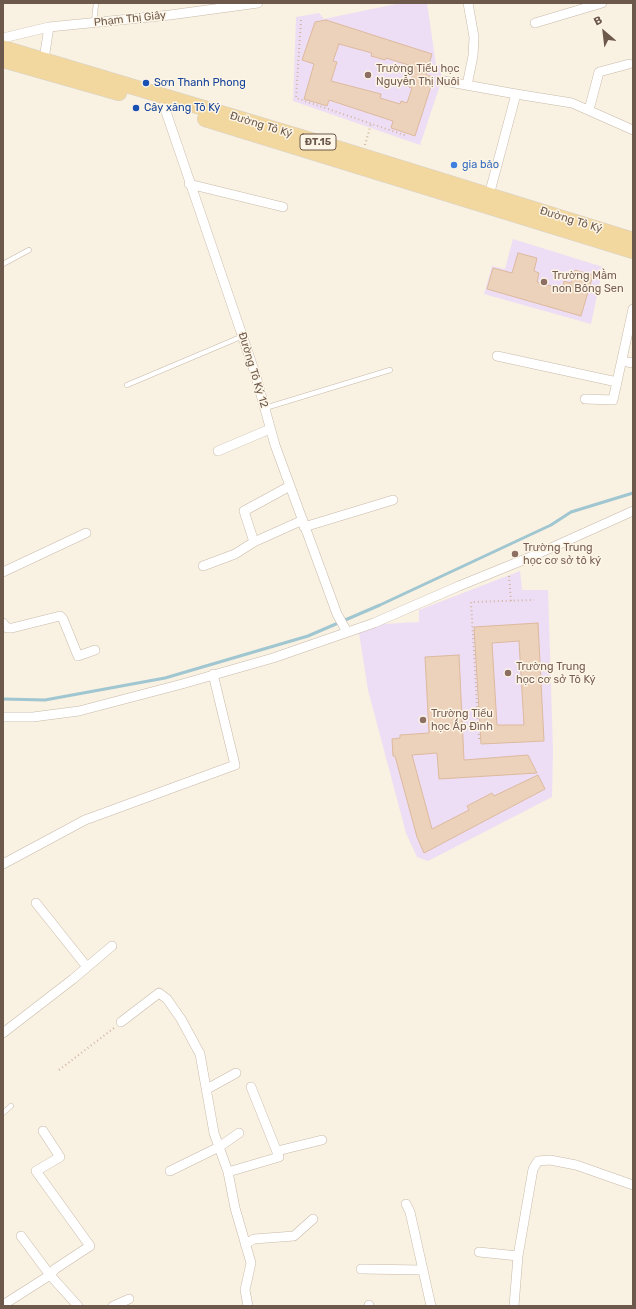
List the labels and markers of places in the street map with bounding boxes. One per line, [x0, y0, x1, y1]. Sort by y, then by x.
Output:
place label: Trường Tiểu học Nguyễn Thị Nuôi [376, 62, 459, 88]
marker: Trường Tiểu học Nguyễn Thị Nuôi [363, 70, 373, 80]
place label: Sơn Thanh Phong [154, 76, 246, 90]
marker: Sơn Thanh Phong [141, 78, 151, 88]
place label: Cây xăng Tô Ký [144, 101, 220, 115]
marker: Cây xăng Tô Ký [131, 103, 141, 113]
place label: gia bảo [462, 158, 499, 172]
marker: gia bảo [449, 160, 459, 170]
place label: Trường Mầm non Bông Sen [552, 269, 624, 295]
marker: Trường Mầm non Bông Sen [539, 277, 549, 287]
place label: Trường Trung học cơ sở tô ký [523, 541, 601, 567]
marker: Trường Trung học cơ sở tô ký [510, 549, 520, 559]
place label: Trường Trung học cơ sở Tô Ký [516, 660, 596, 686]
marker: Trường Trung học cơ sở Tô Ký [503, 668, 513, 678]
place label: Trường Tiểu học Ấp Đình [431, 707, 493, 733]
marker: Trường Tiểu học Ấp Đình [418, 715, 428, 725]

